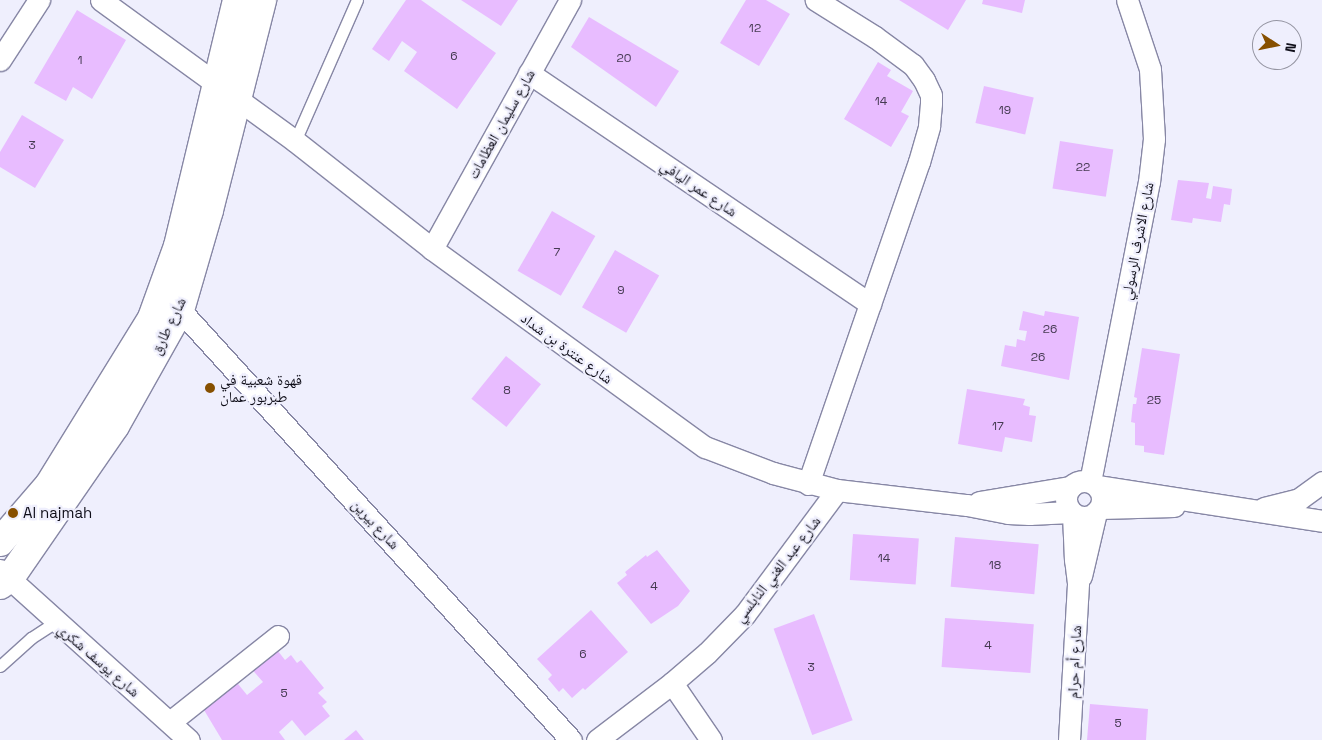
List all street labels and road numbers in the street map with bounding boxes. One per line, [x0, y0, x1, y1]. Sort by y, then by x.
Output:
street label: شارع سليمان العظامات [463, 66, 539, 182]
street label: شارع عمر اليافي [657, 156, 741, 220]
street label: شارع الاشرف الرسولي [1117, 181, 1157, 301]
street label: شارع طارق [146, 294, 190, 358]
street label: شارع عنترة بن شداد [518, 309, 616, 387]
street label: شارع بيرين [348, 495, 404, 553]
street label: شارع عبد الغني النابلسي [730, 512, 824, 626]
street label: شارع يوسف شكري [54, 620, 144, 700]
street label: شارع أم حرام [1063, 625, 1085, 699]

